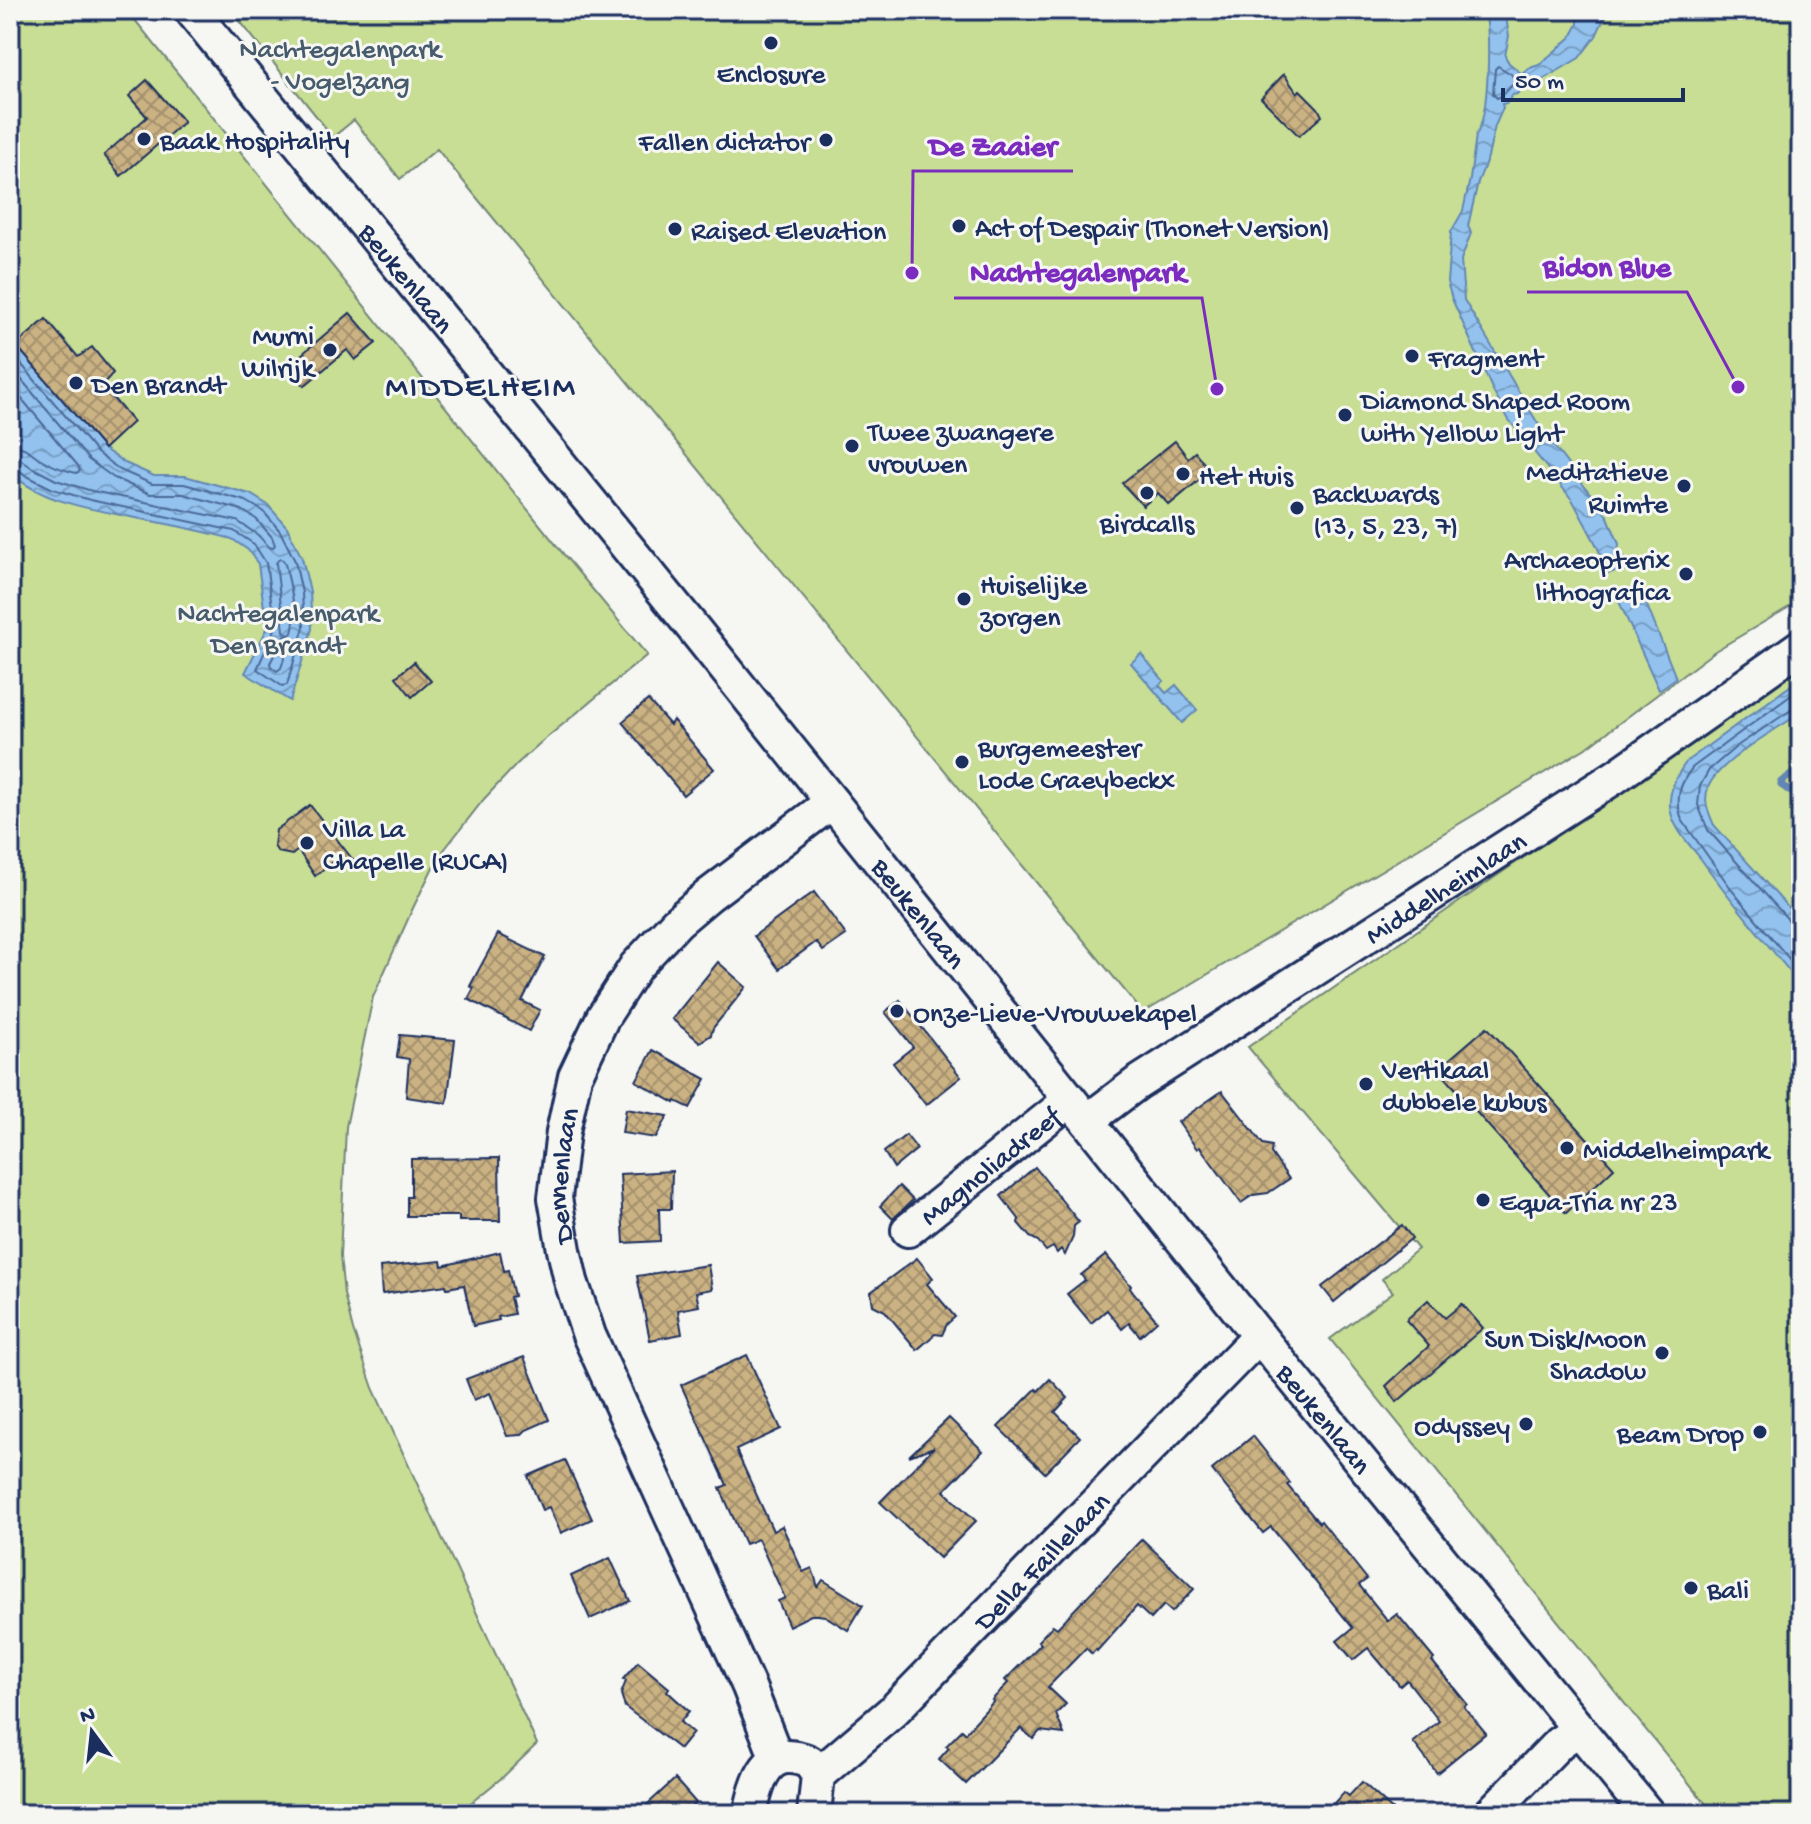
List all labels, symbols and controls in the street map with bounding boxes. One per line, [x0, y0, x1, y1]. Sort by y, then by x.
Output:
marker: Enclosure [762, 34, 780, 52]
park label: Nachtegalenpark - Vogelzang [239, 35, 443, 100]
scale bar [1503, 52, 1683, 102]
place label: Enclosure [717, 60, 826, 93]
text: 50 m [1515, 69, 1564, 98]
callout: De Zaaier [913, 117, 1073, 171]
place label: Baak Hospitality [159, 127, 350, 160]
place label: Fallen dictator [638, 128, 812, 161]
marker: Baak Hospitality [135, 130, 153, 148]
marker: Fallen dictator [817, 131, 835, 149]
text: De Zaaier [926, 132, 1060, 167]
place label: Act of Despair (Thonet Version) [975, 214, 1330, 247]
street label: Beukenlaan [349, 217, 459, 342]
place label: Raised Elevation [691, 217, 887, 250]
marker: Act of Despair (Thonet Version) [950, 217, 968, 235]
marker: Raised Elevation [666, 220, 684, 238]
callout: Bidon Blue [1527, 238, 1687, 292]
callout: Nachtegalenpark [954, 244, 1202, 298]
text: Bidon Blue [1542, 253, 1672, 288]
text: Nachtegalenpark [970, 258, 1190, 293]
place label: Murni Wilrijk [241, 322, 317, 387]
marker: Murni Wilrijk [321, 341, 339, 359]
place label: Fragment [1427, 344, 1545, 377]
marker: Fragment [1403, 347, 1421, 365]
district label: MIDDELHEIM [385, 370, 577, 408]
place label: Den Brandt [90, 371, 228, 404]
marker: Den Brandt [67, 374, 85, 392]
place label: Diamond Shaped Room with Yellow Light [1359, 387, 1630, 452]
marker: Diamond Shaped Room with Yellow Light [1336, 406, 1354, 424]
place label: Twee zwangere vrouwen [866, 418, 1054, 483]
marker: Twee zwangere vrouwen [843, 437, 861, 455]
place label: Meditatieve Ruimte [1526, 458, 1669, 523]
place label: Het Huis [1199, 462, 1294, 495]
marker: Het Huis [1174, 465, 1192, 483]
marker: Meditatieve Ruimte [1675, 477, 1693, 495]
place label: Backwards (13, 5, 23, 7) [1312, 480, 1459, 545]
marker: Birdcalls [1138, 484, 1156, 502]
marker: Backwards (13, 5, 23, 7) [1288, 499, 1306, 517]
place label: Birdcalls [1099, 510, 1195, 543]
place label: Archaeopterix lithografica [1504, 546, 1671, 611]
marker: Archaeopterix lithografica [1677, 565, 1695, 583]
place label: Huiselijke zorgen [980, 571, 1088, 636]
marker: Huiselijke zorgen [955, 590, 973, 608]
park label: Nachtegalenpark Den Brandt [177, 599, 381, 664]
place label: Burgemeester Lode Craeybeckx [977, 734, 1175, 799]
marker: Burgemeester Lode Craeybeckx [953, 753, 971, 771]
place label: Villa La Chapelle (RUCA) [322, 815, 509, 880]
street label: Middelheimlaan [1360, 826, 1534, 954]
marker: Villa La Chapelle (RUCA) [298, 834, 316, 852]
street label: Beukenlaan [862, 852, 971, 978]
place label: Onze-Lieve-Vrouwekapel [913, 999, 1197, 1032]
marker: Onze-Lieve-Vrouwekapel [888, 1002, 906, 1020]
place label: Vertikaal dubbele kubus [1381, 1056, 1547, 1121]
marker: Vertikaal dubbele kubus [1357, 1075, 1375, 1093]
street label: Magnoliadreef [915, 1101, 1071, 1235]
street label: Dennenlaan [543, 1104, 589, 1248]
place label: Middelheimpark [1583, 1136, 1772, 1169]
marker: Middelheimpark [1558, 1139, 1576, 1157]
place label: Equa-Tria nr 23 [1499, 1188, 1678, 1221]
marker: Equa-Tria nr 23 [1474, 1191, 1492, 1209]
place label: Sun Disk/Moon Shadow [1484, 1325, 1647, 1390]
marker: Sun Disk/Moon Shadow [1653, 1344, 1671, 1362]
street label: Beukenlaan [1267, 1358, 1377, 1483]
place label: Odyssey [1414, 1412, 1510, 1445]
marker: Odyssey [1517, 1415, 1535, 1433]
place label: Beam Drop [1616, 1420, 1744, 1453]
marker: Beam Drop [1751, 1423, 1769, 1441]
street label: Della Faillelaan [968, 1486, 1119, 1640]
place label: Bali [1706, 1576, 1749, 1609]
marker: Bali [1682, 1579, 1700, 1597]
north arrow [52, 1692, 132, 1772]
text: N [78, 1702, 98, 1731]

